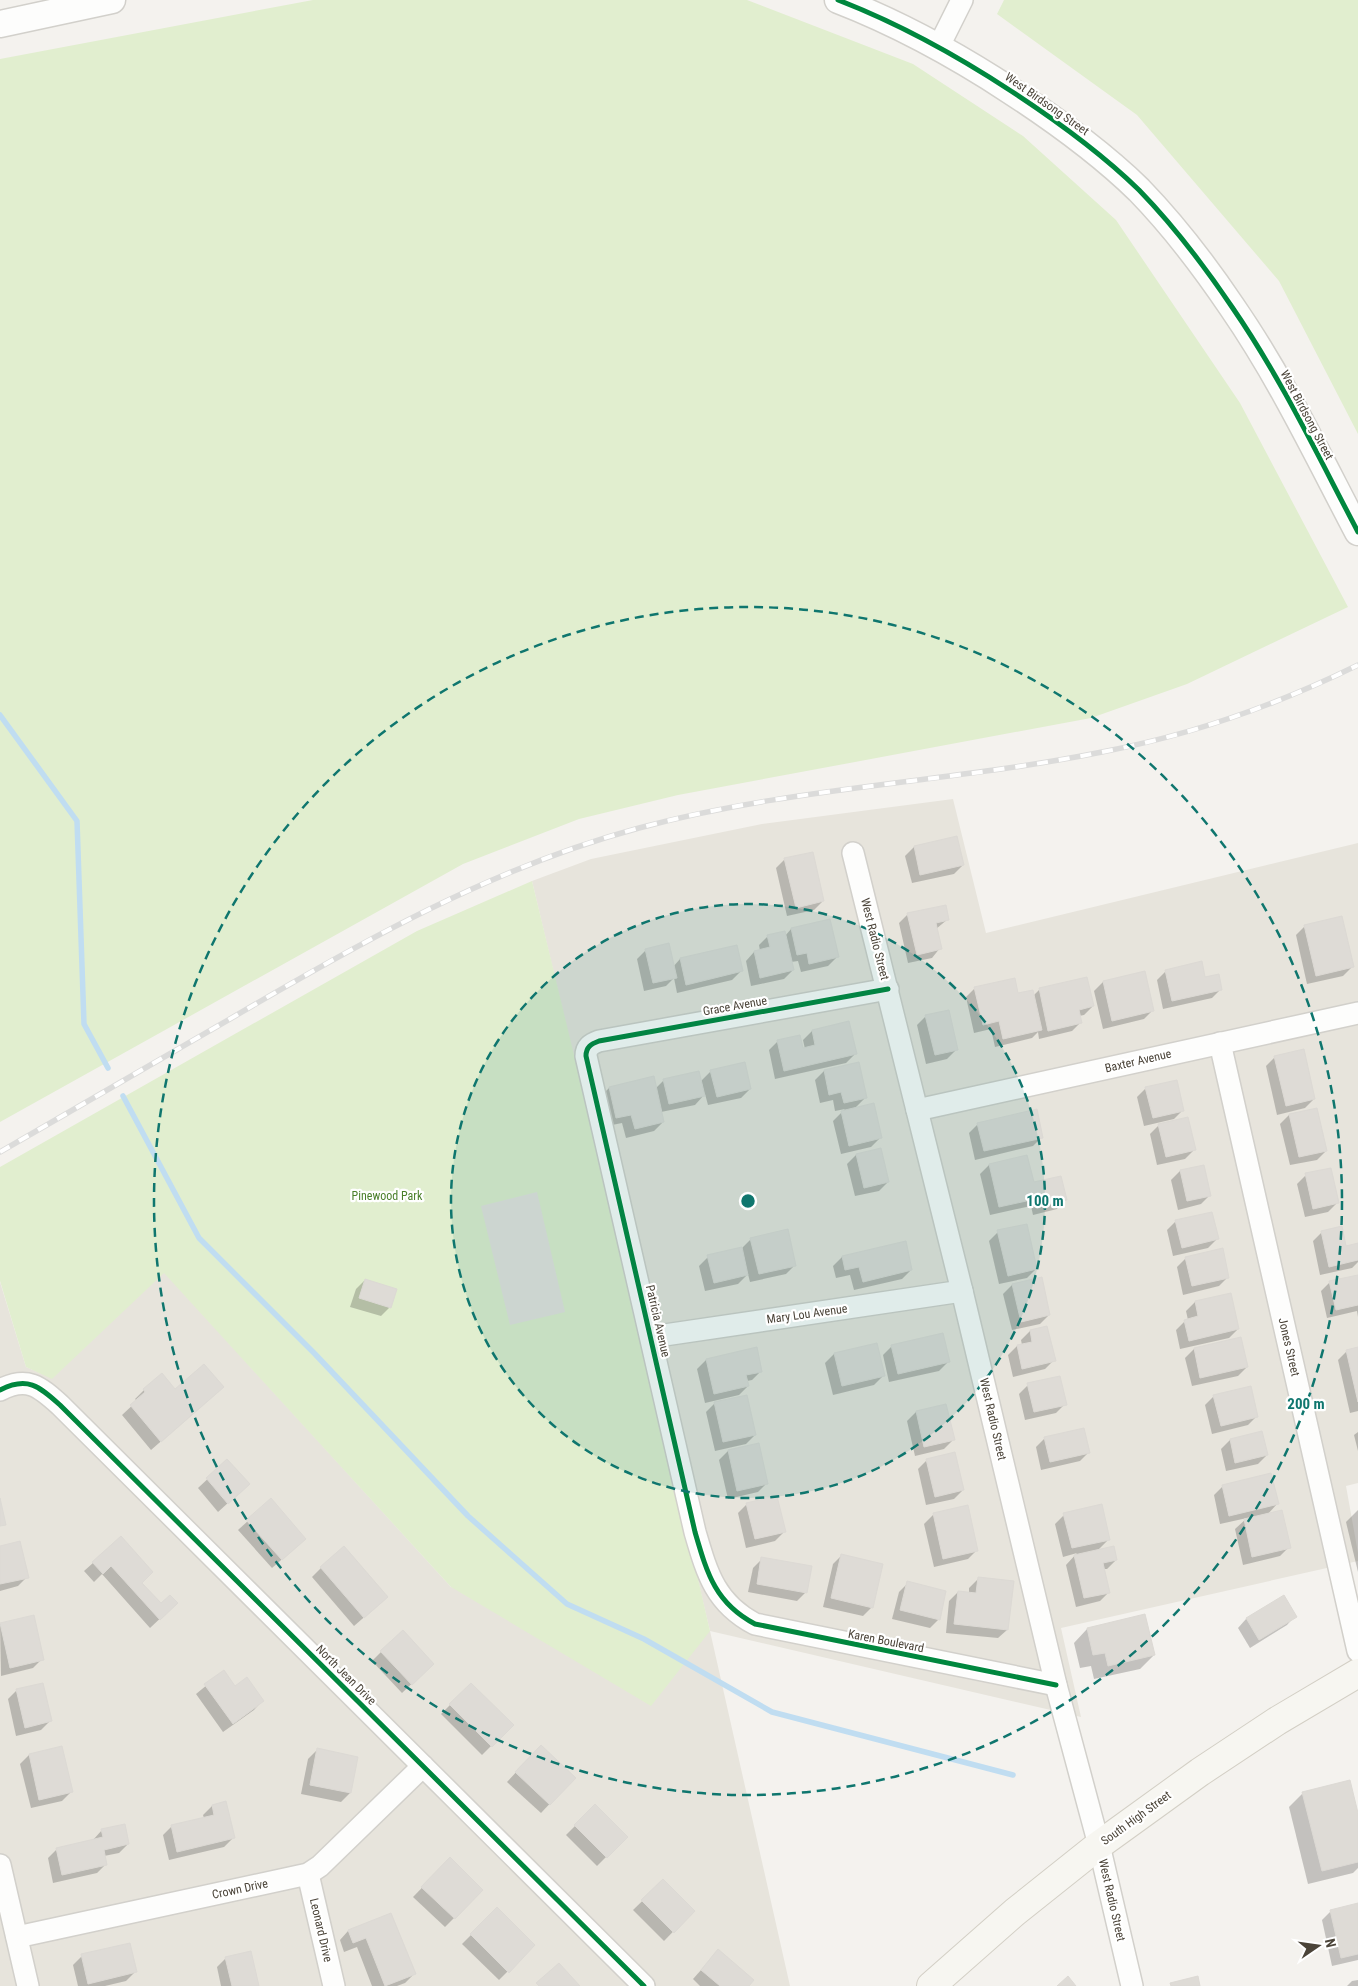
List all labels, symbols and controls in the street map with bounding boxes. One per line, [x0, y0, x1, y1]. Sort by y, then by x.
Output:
street label: West Birdsong Street [1002, 70, 1092, 138]
street label: West Birdsong Street [1278, 368, 1337, 463]
street label: West Radio Street [858, 897, 892, 982]
street label: Grace Avenue [702, 993, 768, 1019]
street label: Baxter Avenue [1103, 1046, 1173, 1075]
park label: Pinewood Park [352, 1189, 423, 1203]
centre of rings [739, 1192, 757, 1210]
text: 100 m [1026, 1192, 1064, 1210]
street label: Patricia Avenue [643, 1284, 673, 1359]
street label: Mary Lou Avenue [766, 1301, 849, 1327]
street label: Jones Street [1275, 1316, 1303, 1378]
street label: West Radio Street [977, 1376, 1009, 1462]
text: 200 m [1287, 1395, 1325, 1413]
street label: Karen Boulevard [847, 1627, 925, 1655]
street label: North Jean Drive [313, 1642, 379, 1708]
street label: South High Street [1098, 1788, 1174, 1848]
street label: West Radio Street [1096, 1857, 1128, 1943]
street label: Crown Drive [211, 1876, 270, 1902]
street label: Leonard Drive [307, 1897, 335, 1964]
north arrow [1293, 1921, 1343, 1971]
text: N [1322, 1937, 1339, 1949]

